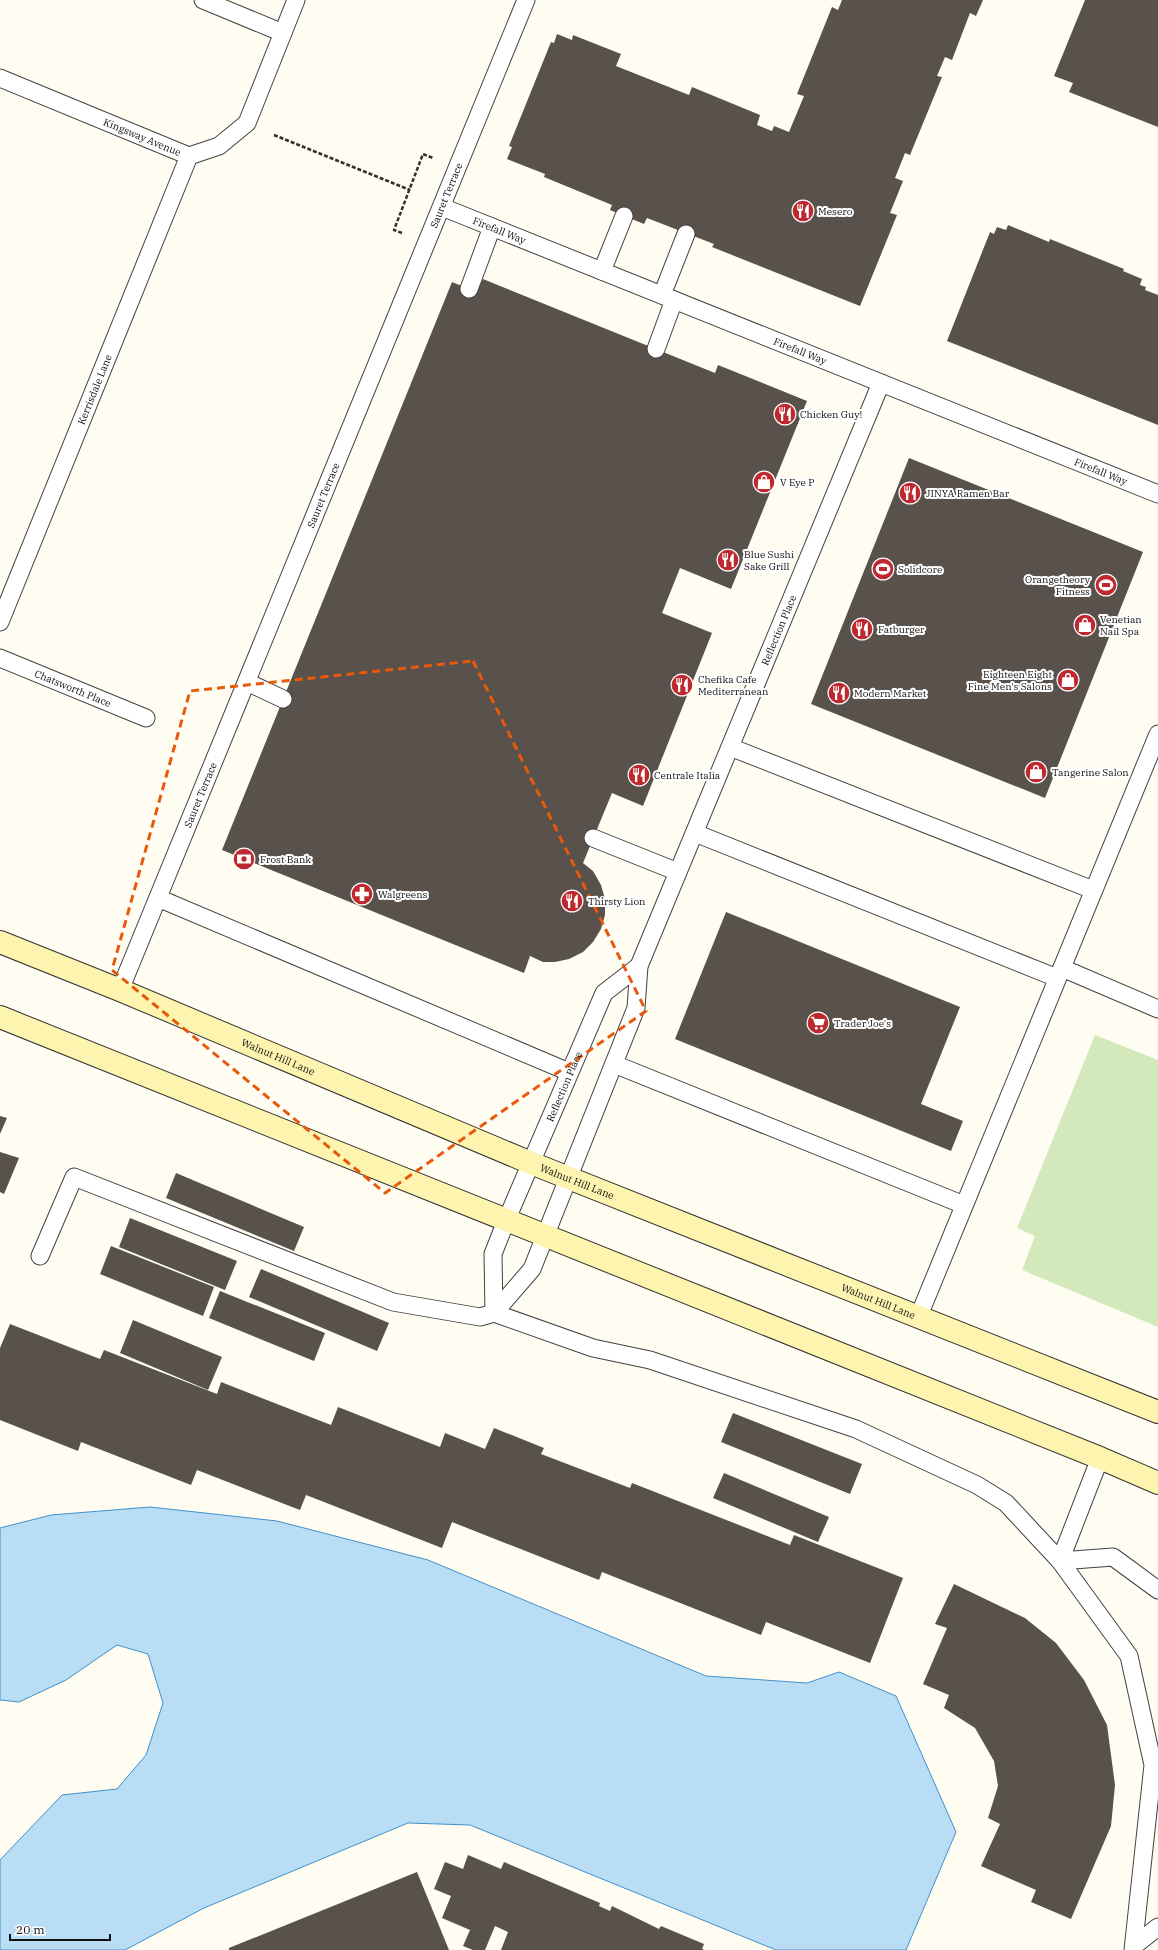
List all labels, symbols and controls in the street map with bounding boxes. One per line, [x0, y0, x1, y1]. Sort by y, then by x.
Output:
street label: Kingsway Avenue [102, 115, 183, 159]
street label: Sauret Terrace [427, 161, 465, 230]
restaurant icon: Mesero [790, 198, 816, 224]
place label: Mesero [818, 205, 853, 218]
street label: Firefall Way [471, 214, 529, 247]
street label: Firefall Way [772, 334, 829, 367]
street label: Kerrisdale Lane [74, 352, 114, 426]
restaurant icon: Chicken Guy! [772, 401, 798, 427]
place label: Chicken Guy! [800, 408, 863, 421]
street label: Firefall Way [1073, 455, 1130, 488]
street label: Sauret Terrace [304, 460, 342, 530]
shop icon: V Eye P [751, 469, 777, 495]
place label: V Eye P [780, 476, 815, 489]
restaurant icon: JINYA Ramen Bar [897, 480, 923, 506]
place label: JINYA Ramen Bar [926, 487, 1010, 500]
restaurant icon: Blue Sushi Sake Grill [715, 547, 741, 573]
place label: Blue Sushi Sake Grill [744, 548, 794, 573]
sports icon: Solidcore [870, 556, 896, 582]
place label: Solidcore [898, 563, 942, 576]
sports icon: Orangetheory Fitness [1093, 572, 1119, 598]
place label: Orangetheory Fitness [1025, 573, 1091, 598]
street label: Reflection Place [758, 593, 799, 667]
shop icon: Venetian Nail Spa [1072, 612, 1098, 638]
place label: Venetian Nail Spa [1100, 613, 1142, 638]
restaurant icon: Fatburger [849, 616, 875, 642]
place label: Fatburger [878, 623, 925, 636]
street label: Chatsworth Place [33, 667, 113, 710]
shop icon: Eighteen Eight Fine Men's Salons [1055, 667, 1081, 693]
place label: Eighteen Eight Fine Men's Salons [968, 668, 1052, 693]
restaurant icon: Chefika Cafe Mediterranean [669, 672, 695, 698]
place label: Chefika Cafe Mediterranean [698, 673, 769, 698]
restaurant icon: Modern Market [826, 680, 852, 706]
place label: Modern Market [854, 687, 927, 700]
shop icon: Tangerine Salon [1023, 759, 1049, 785]
street label: Sauret Terrace [181, 760, 219, 829]
restaurant icon: Centrale Italia [626, 762, 652, 788]
place label: Tangerine Salon [1052, 766, 1129, 779]
place label: Centrale Italia [654, 769, 721, 782]
bank icon: Frost Bank [231, 846, 257, 872]
place label: Frost Bank [260, 853, 311, 866]
pharmacy icon: Walgreens [349, 881, 375, 907]
place label: Walgreens [378, 888, 428, 901]
restaurant icon: Thirsty Lion [559, 888, 585, 914]
place label: Thirsty Lion [588, 895, 646, 908]
supermarket icon: Trader Joe's [805, 1010, 831, 1036]
place label: Trader Joe's [834, 1017, 891, 1030]
street label: Walnut Hill Lane [240, 1035, 317, 1078]
street label: Reflection Place [543, 1049, 585, 1123]
street label: Walnut Hill Lane [538, 1161, 616, 1202]
street label: Walnut Hill Lane [840, 1280, 917, 1322]
scale bar [10, 1916, 110, 1942]
text: 20 m [16, 1922, 45, 1937]

